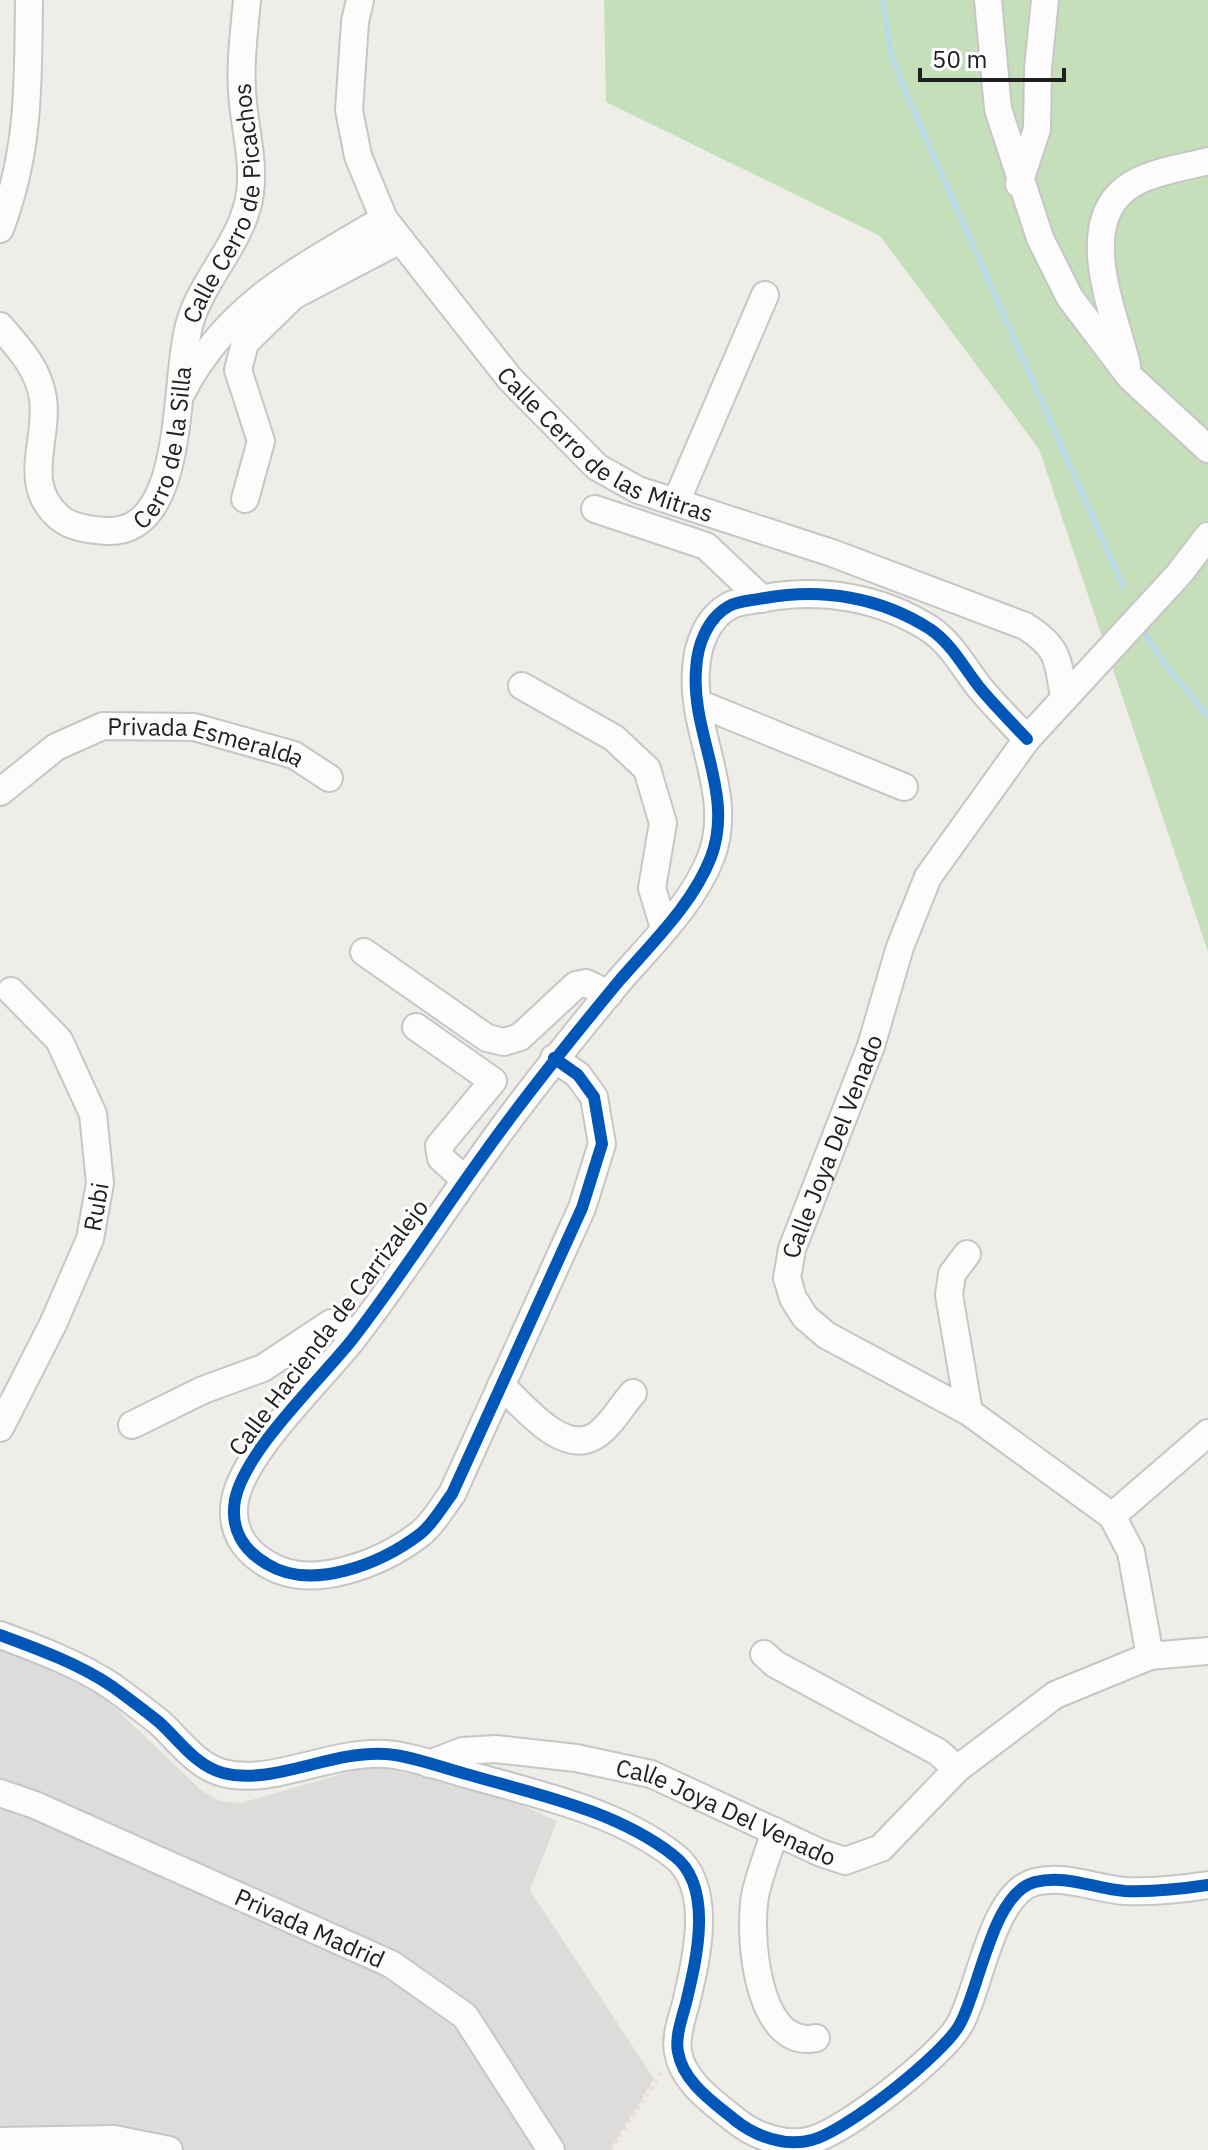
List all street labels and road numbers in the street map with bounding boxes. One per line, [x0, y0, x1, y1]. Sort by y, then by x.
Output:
street label: Calle Cerro de Picachos [175, 82, 267, 327]
street label: Calle Cerro de las Mitras [490, 360, 717, 529]
street label: Cerro de la Silla [126, 364, 198, 536]
street label: Privada Esmeralda [107, 710, 311, 774]
street label: Calle Joya Del Venado [775, 1031, 889, 1261]
street label: Rubi [76, 1180, 116, 1234]
street label: Calle Hacienda de Carrizalejo [221, 1192, 435, 1462]
street label: Calle Joya Del Venado [613, 1751, 840, 1873]
street label: Privada Madrid [230, 1880, 390, 1975]

